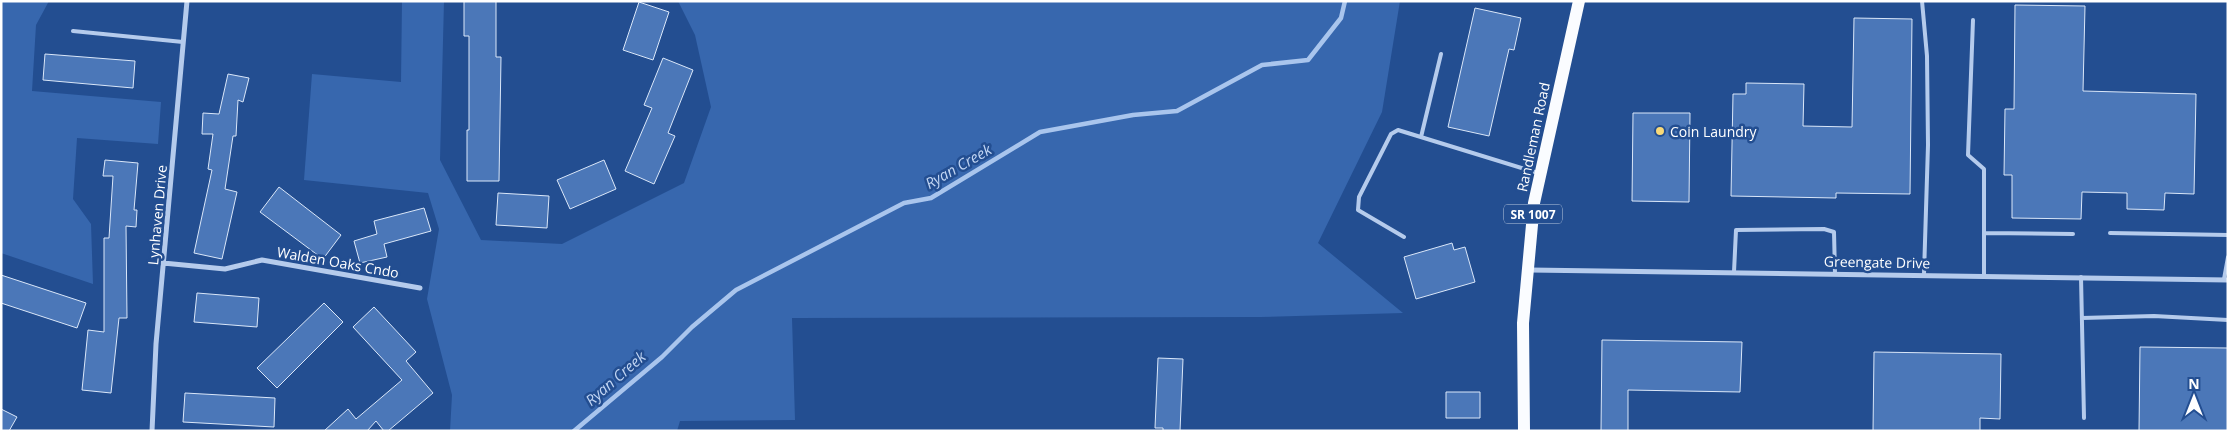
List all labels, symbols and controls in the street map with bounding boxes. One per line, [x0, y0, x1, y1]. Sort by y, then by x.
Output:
street label: Randleman Road [1512, 81, 1554, 193]
place label: Coin Laundry [1670, 122, 1758, 141]
marker: Coin Laundry [1654, 125, 1666, 137]
water label: Ryan Creek [921, 139, 995, 193]
street label: Lynhaven Drive [143, 164, 171, 266]
road number: SR 1007 [1504, 204, 1562, 223]
street label: Walden Oaks Cndo [275, 242, 401, 282]
street label: Greengate Drive [1824, 252, 1930, 272]
water label: Ryan Creek [581, 346, 650, 410]
north arrow [2169, 372, 2219, 422]
text: N [2188, 374, 2200, 393]

